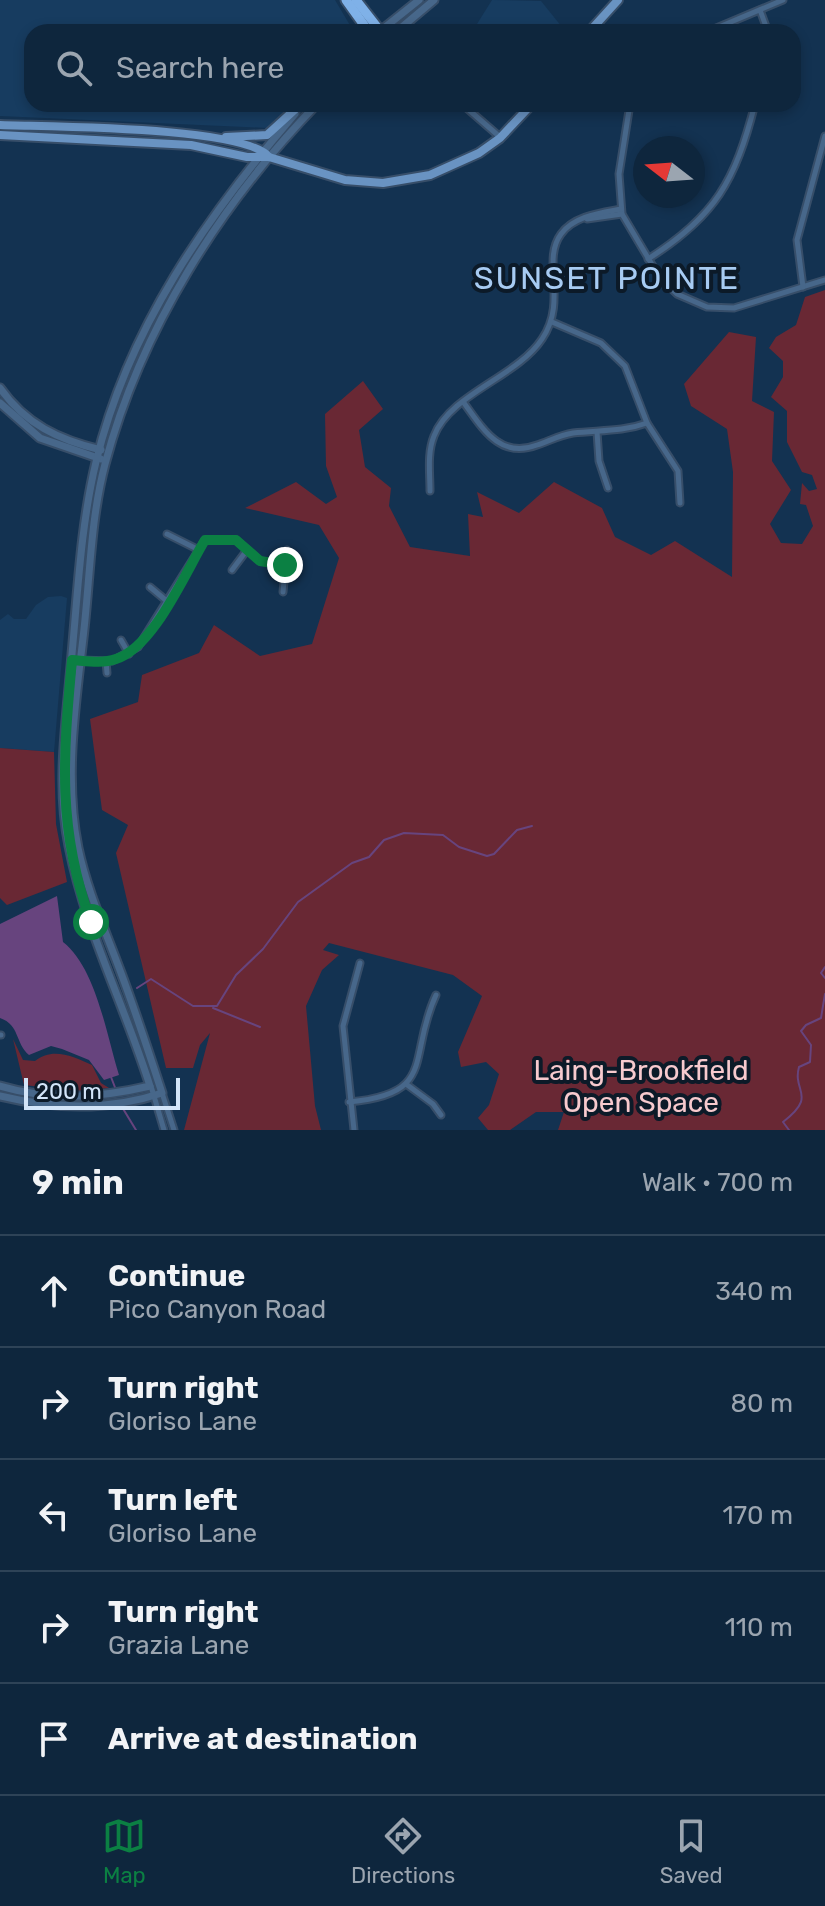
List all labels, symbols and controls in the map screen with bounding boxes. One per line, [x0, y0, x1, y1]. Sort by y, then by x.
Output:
search box [24, 24, 801, 112]
icon: search [52, 46, 96, 90]
text: Search here [116, 50, 284, 86]
north arrow [633, 136, 705, 208]
district label: SUNSET POINTE [474, 259, 740, 297]
route end [267, 547, 303, 583]
route start [73, 904, 109, 940]
park label: Laing-Brookfield Open Space [533, 1054, 749, 1119]
scale bar [24, 1074, 180, 1110]
text: 200 m [36, 1078, 102, 1105]
text: 9 min [32, 1162, 124, 1203]
text: Walk · 700 m [642, 1167, 793, 1198]
text: Continue [108, 1258, 245, 1294]
icon: ahead [32, 1269, 76, 1313]
text: 340 m [715, 1276, 793, 1307]
text: Pico Canyon Road [108, 1294, 326, 1325]
text: Turn right [108, 1370, 259, 1406]
icon: right [32, 1381, 76, 1425]
text: 80 m [730, 1388, 793, 1419]
text: Gloriso Lane [108, 1406, 257, 1437]
text: Turn left [108, 1482, 238, 1518]
icon: left [32, 1493, 76, 1537]
text: 170 m [723, 1500, 793, 1531]
text: Gloriso Lane [108, 1518, 257, 1549]
text: Turn right [108, 1594, 259, 1630]
icon: right [32, 1605, 76, 1649]
text: 110 m [725, 1612, 793, 1643]
text: Grazia Lane [108, 1630, 249, 1661]
icon: arrive [32, 1717, 76, 1761]
text: Arrive at destination [108, 1721, 418, 1757]
tab: Map [102, 1814, 146, 1889]
tab: Directions [351, 1814, 455, 1889]
tab: Saved [660, 1814, 723, 1889]

